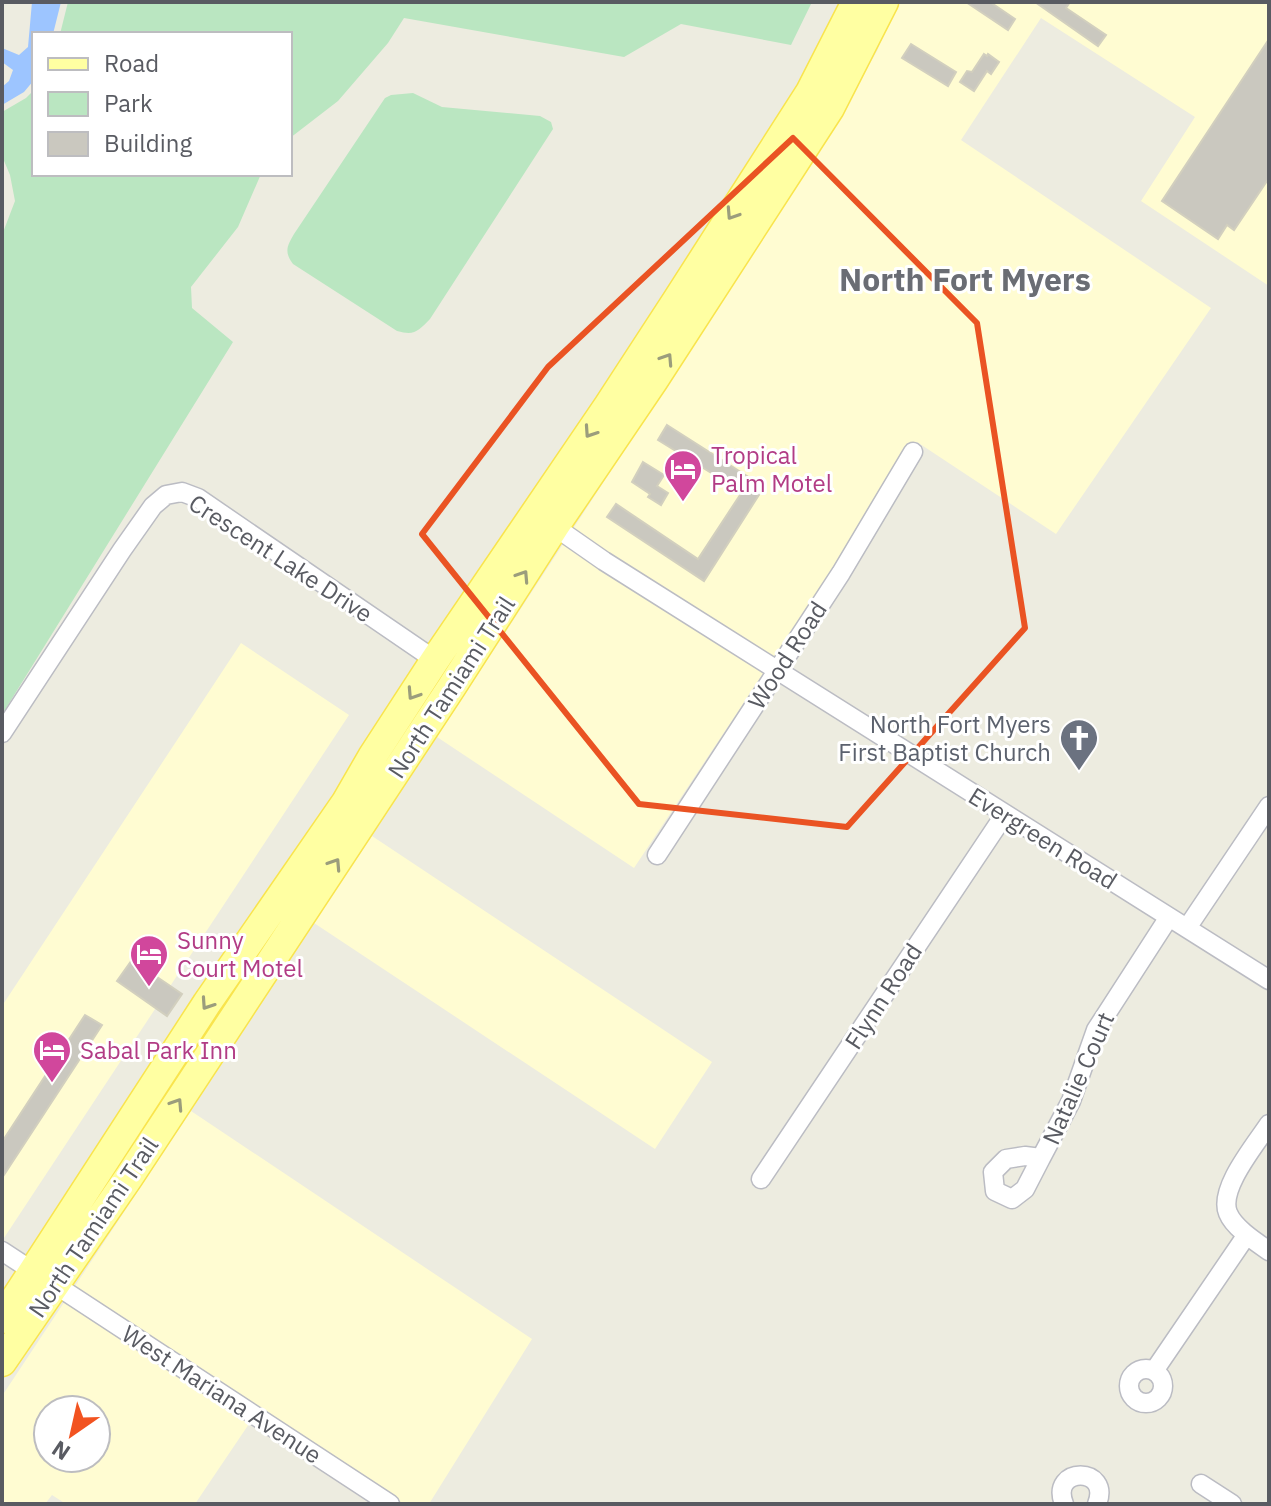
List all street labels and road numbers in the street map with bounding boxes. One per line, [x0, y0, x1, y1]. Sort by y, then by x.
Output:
street label: Crescent Lake Drive [183, 487, 379, 629]
street label: North Tamiami Trail [380, 590, 522, 784]
street label: Wood Road [740, 595, 834, 715]
street label: Evergreen Road [963, 780, 1123, 896]
street label: Flynn Road [837, 937, 929, 1055]
street label: Natalie Court [1035, 1007, 1121, 1149]
street label: North Tamiami Trail [21, 1131, 165, 1323]
street label: West Mariana Avenue [116, 1317, 328, 1471]

